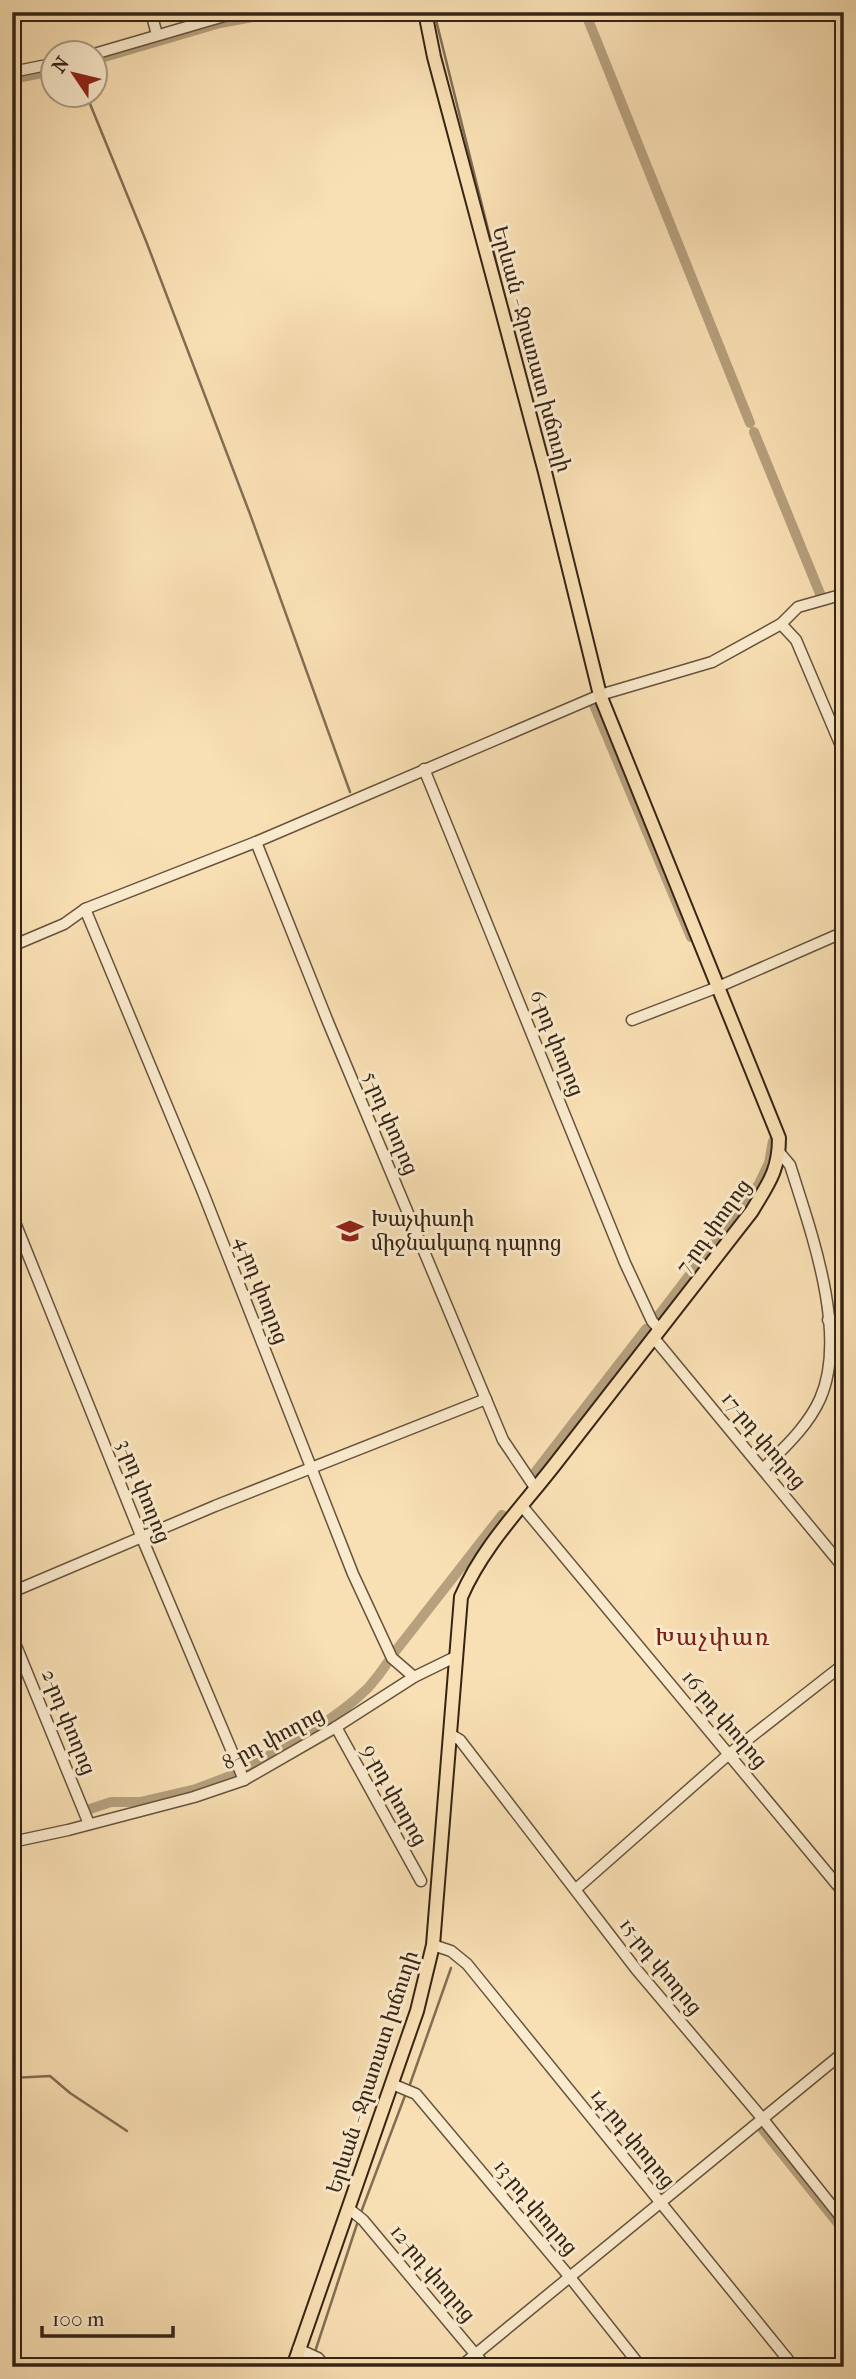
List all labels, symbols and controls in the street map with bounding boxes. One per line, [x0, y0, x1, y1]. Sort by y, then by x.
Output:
north arrow [38, 38, 108, 108]
text: N [48, 52, 74, 77]
street label: Երևան - Ջրառատ խճուղի [487, 223, 576, 475]
street label: 6-րդ փողոց [524, 986, 589, 1100]
street label: 5-րդ փողոց [357, 1068, 424, 1179]
street label: 7-րդ փողոց [671, 1174, 756, 1279]
place label: Խաչփառի միջնակարգ դպրոց [371, 1207, 562, 1256]
school or university icon: Խաչփառի միջնակարգ դպրոց [335, 1216, 365, 1246]
street label: 4-րդ փողոց [230, 1233, 294, 1348]
street label: 17-րդ փողոց [716, 1387, 811, 1494]
street label: 3-րդ փողոց [111, 1436, 176, 1547]
district label: Խաչփառ [655, 1623, 771, 1651]
street label: 16-րդ փողոց [676, 1665, 773, 1773]
street label: 2-րդ փողոց [36, 1666, 101, 1779]
street label: 8-րդ փողոց [218, 1701, 328, 1776]
street label: 9-րդ փողոց [356, 1740, 433, 1850]
street label: 15-րդ փողոց [614, 1913, 707, 2020]
street label: Երևան - Ջրառատ խճուղի [321, 1948, 424, 2197]
street label: 14-րդ փողոց [585, 2083, 680, 2193]
street label: 13-րդ փողոց [488, 2154, 583, 2260]
street label: 12-րդ փողոց [385, 2220, 481, 2327]
scale bar [42, 2295, 173, 2339]
text: 100 m [52, 2307, 105, 2331]

